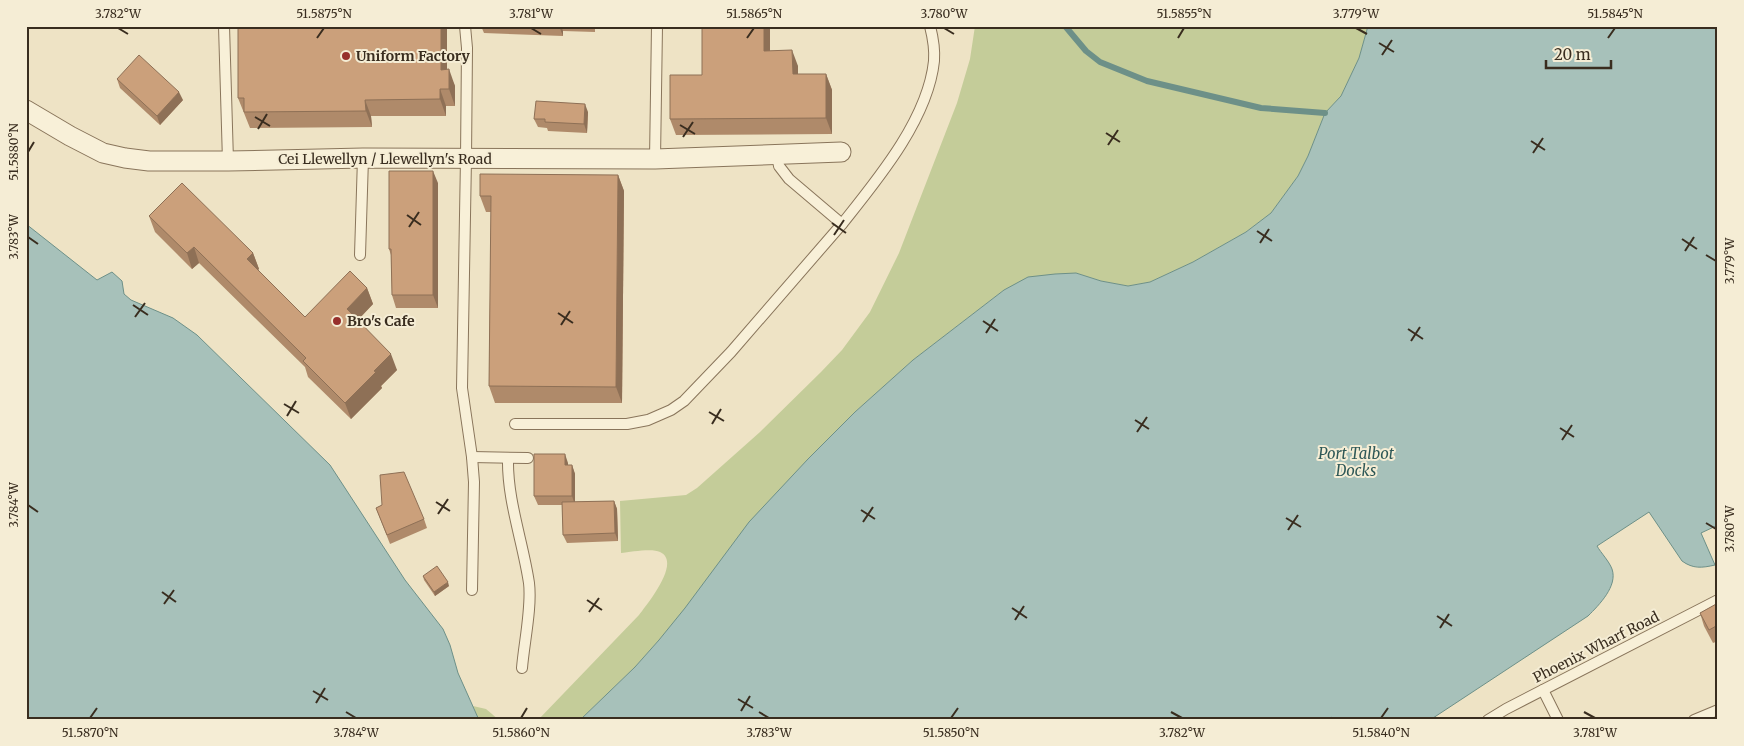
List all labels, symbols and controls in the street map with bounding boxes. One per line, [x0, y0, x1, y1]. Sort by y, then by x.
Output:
text: 3.782°W [95, 6, 142, 21]
text: 51.5875°N [296, 6, 352, 21]
text: 3.781°W [509, 6, 554, 21]
text: 51.5865°N [726, 6, 783, 21]
text: 3.780°W [920, 6, 969, 21]
text: 51.5855°N [1156, 6, 1212, 21]
text: 3.779°W [1333, 6, 1380, 21]
text: 51.5845°N [1587, 6, 1644, 21]
scale bar [1546, 38, 1612, 70]
text: 20 m [1554, 45, 1591, 64]
place label: Uniform Factory [356, 47, 471, 65]
marker: Uniform Factory [340, 50, 352, 62]
text: 51.5880°N [6, 123, 21, 181]
street label: Cei Llewellyn / Llewellyn's Road [278, 150, 492, 168]
text: 3.783°W [6, 213, 21, 260]
text: 3.779°W [1722, 237, 1737, 284]
place label: Bro's Cafe [347, 312, 415, 330]
marker: Bro's Cafe [331, 315, 343, 327]
water label: Port Talbot Docks [1318, 444, 1395, 480]
text: 3.784°W [6, 481, 21, 528]
text: 3.780°W [1722, 504, 1737, 553]
street label: Phoenix Wharf Road [1530, 607, 1663, 687]
text: 51.5870°N [62, 725, 119, 740]
text: 3.784°W [333, 725, 380, 740]
text: 51.5860°N [492, 725, 550, 740]
text: 3.783°W [746, 725, 793, 740]
text: 51.5850°N [923, 725, 980, 740]
text: 3.782°W [1159, 725, 1206, 740]
text: 51.5840°N [1352, 725, 1410, 740]
text: 3.781°W [1573, 725, 1618, 740]

